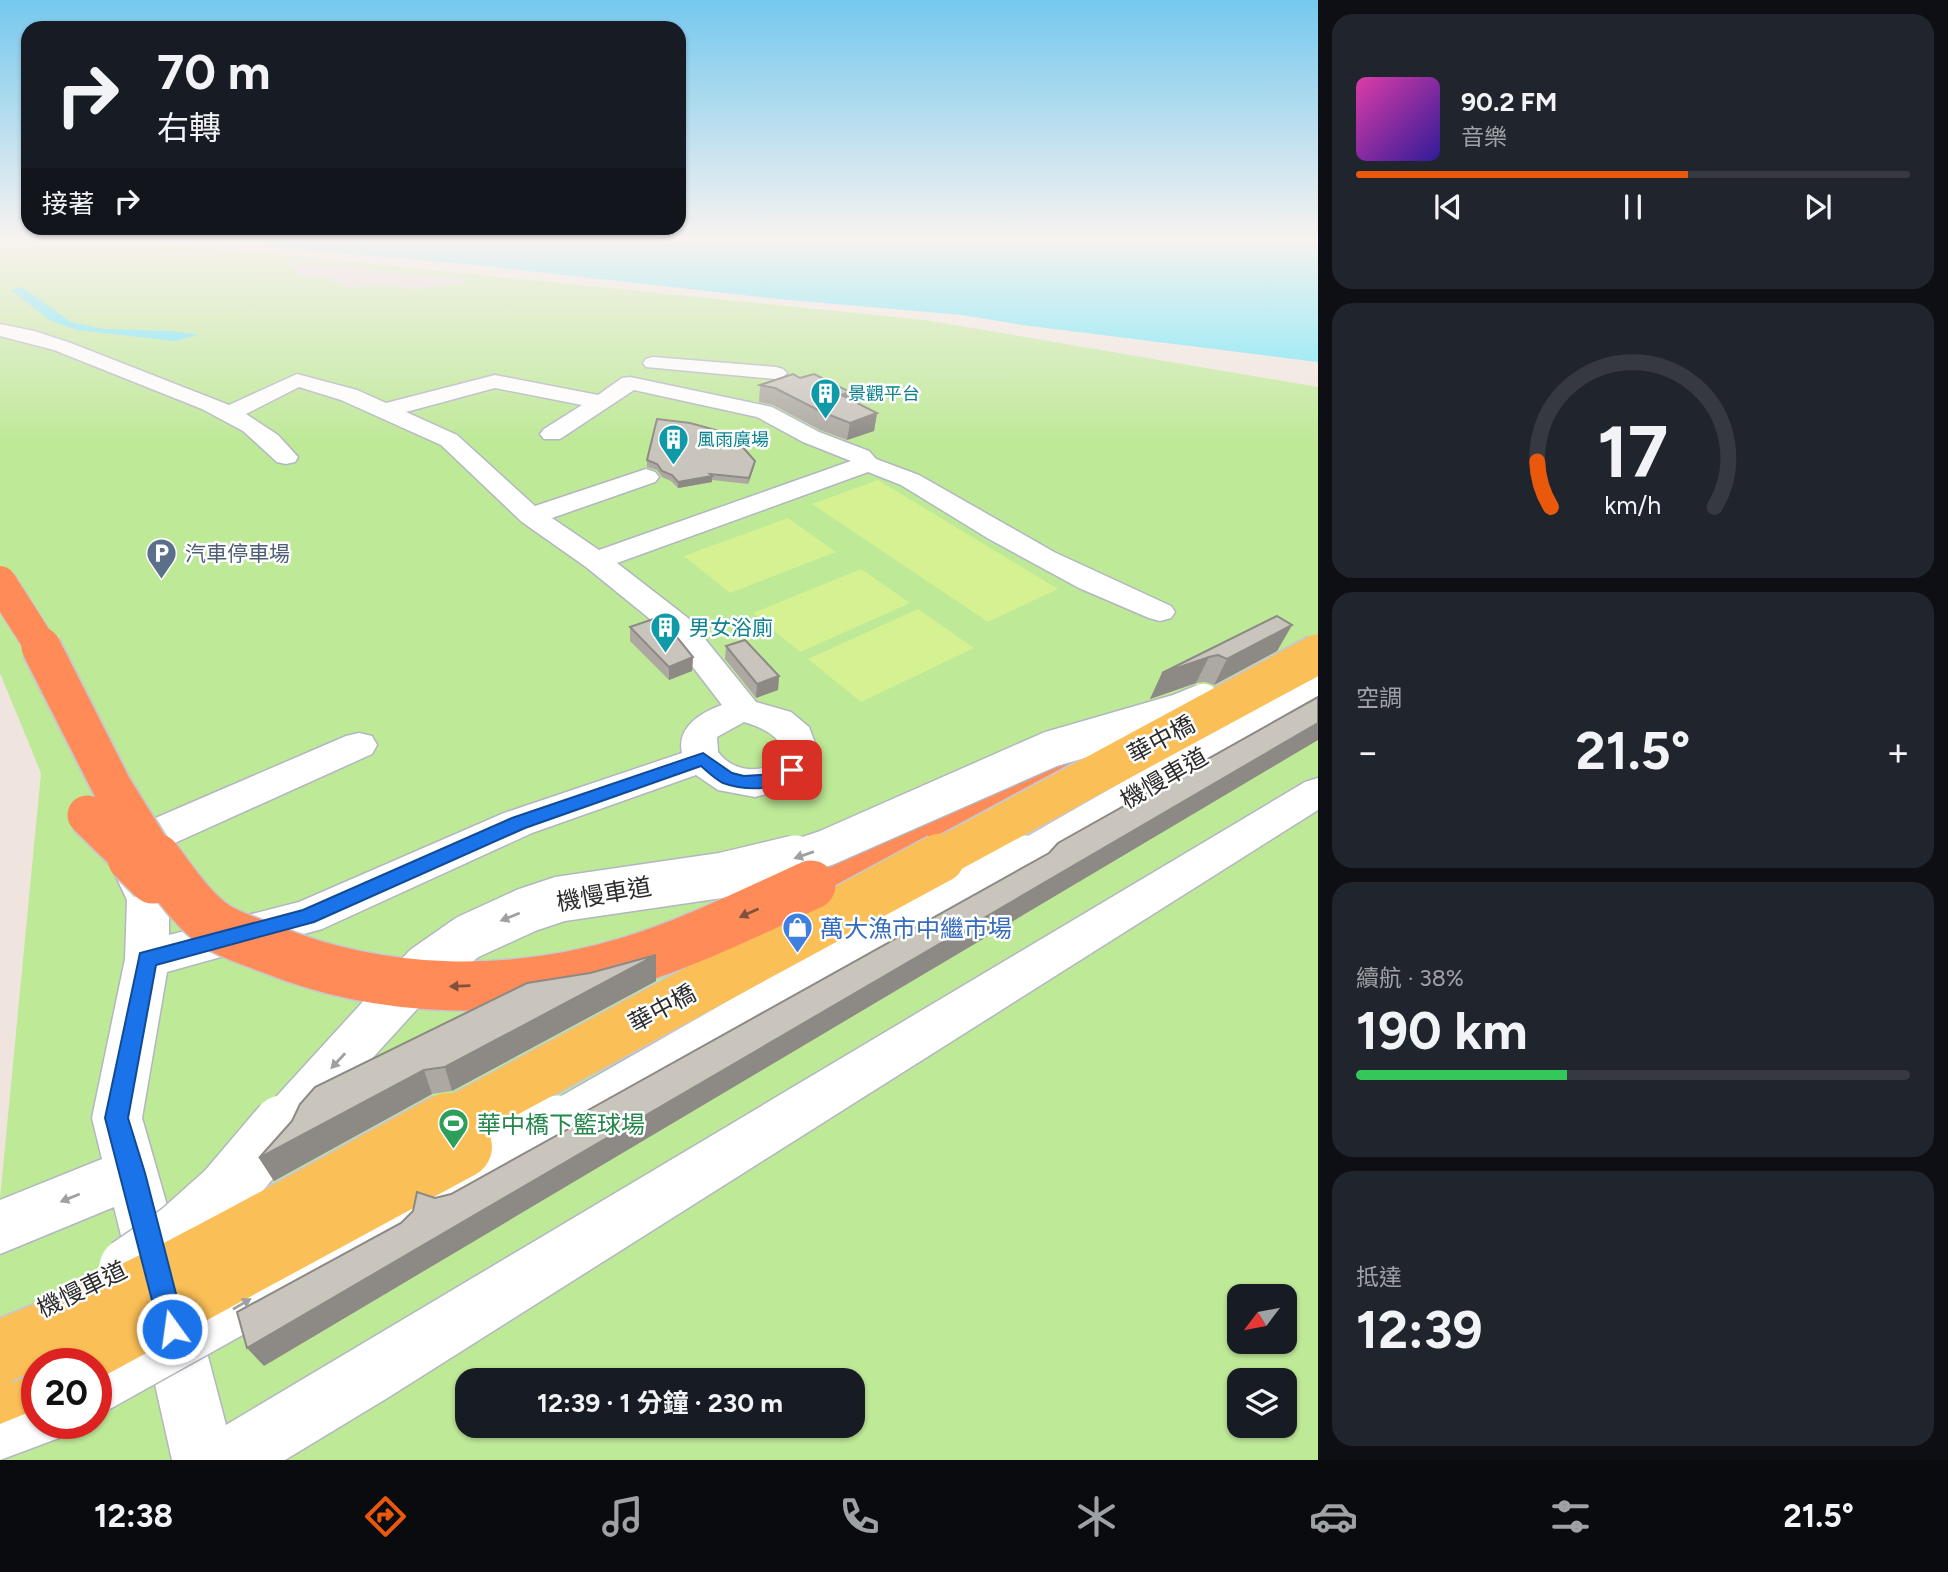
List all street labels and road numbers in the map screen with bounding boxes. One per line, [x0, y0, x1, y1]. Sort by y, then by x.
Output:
street label: 華中橋 [1122, 709, 1200, 769]
street label: 機慢車道 [1115, 741, 1213, 815]
street label: 機慢車道 [554, 871, 654, 917]
street label: 華中橋 [623, 978, 701, 1038]
street label: 機慢車道 [33, 1255, 131, 1323]

